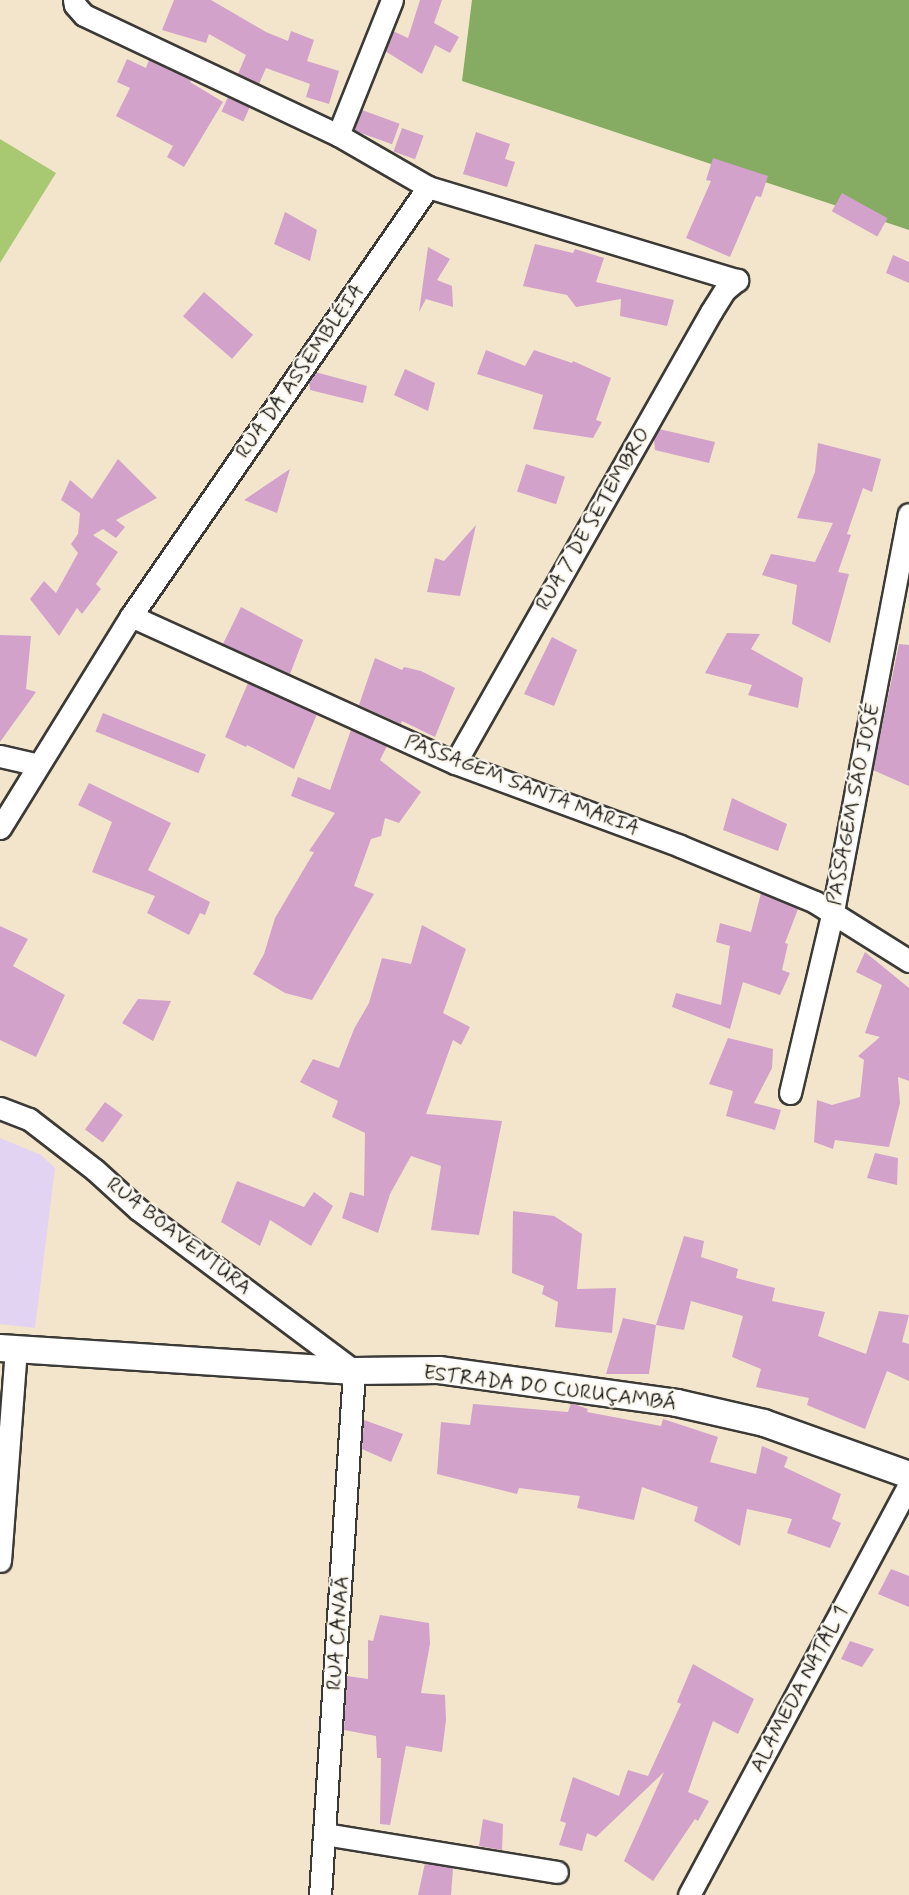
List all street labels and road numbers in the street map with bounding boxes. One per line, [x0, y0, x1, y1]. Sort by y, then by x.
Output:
street label: RUA DA ASSEMBLÉIA [230, 279, 370, 463]
street label: RUA 7 DE SETEMBRO [531, 424, 655, 614]
street label: PASSAGEM SÃO JOSÉ [821, 700, 885, 908]
street label: PASSAGEM SANTA MARIA [400, 728, 644, 842]
street label: RUA BOAVENTURA [102, 1172, 256, 1300]
street label: ESTRADA DO CURUÇAMBÁ [421, 1360, 679, 1416]
street label: RUA CANAÃ [321, 1575, 355, 1691]
street label: ALAMEDA NATAL 1 [744, 1601, 854, 1777]

